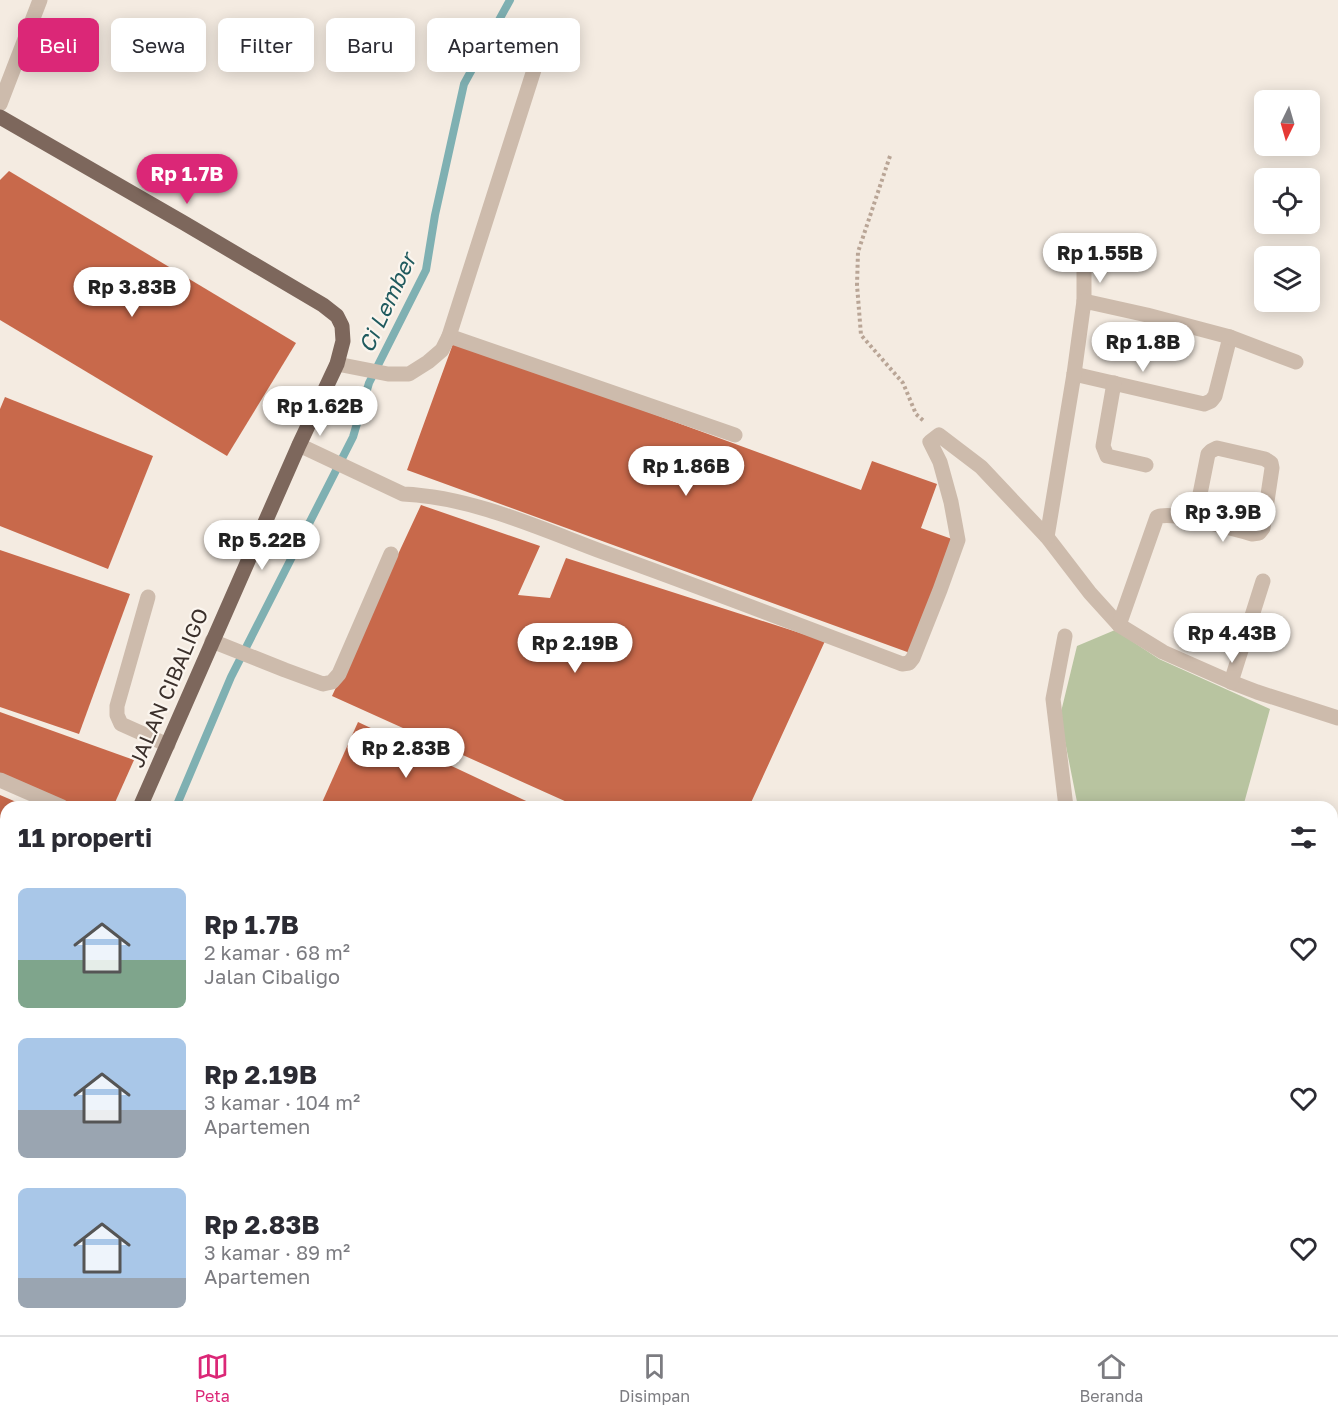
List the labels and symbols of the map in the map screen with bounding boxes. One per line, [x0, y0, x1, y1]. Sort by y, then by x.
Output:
north arrow [1254, 90, 1320, 156]
pin: Rp 1.7B [132, 154, 242, 205]
pin: Rp 1.55B [1038, 233, 1162, 284]
water label: Ci Lember [352, 246, 423, 356]
pin: Rp 3.83B [70, 267, 194, 318]
pin: Rp 1.8B [1088, 322, 1198, 373]
pin: Rp 1.62B [258, 386, 382, 437]
pin: Rp 1.86B [624, 446, 748, 497]
pin: Rp 3.9B [1168, 492, 1278, 543]
pin: Rp 5.22B [200, 520, 324, 571]
street label: JALAN CIBALIGO [123, 604, 213, 771]
pin: Rp 4.43B [1170, 613, 1294, 664]
pin: Rp 2.19B [513, 623, 637, 674]
pin: Rp 2.83B [344, 728, 468, 779]

